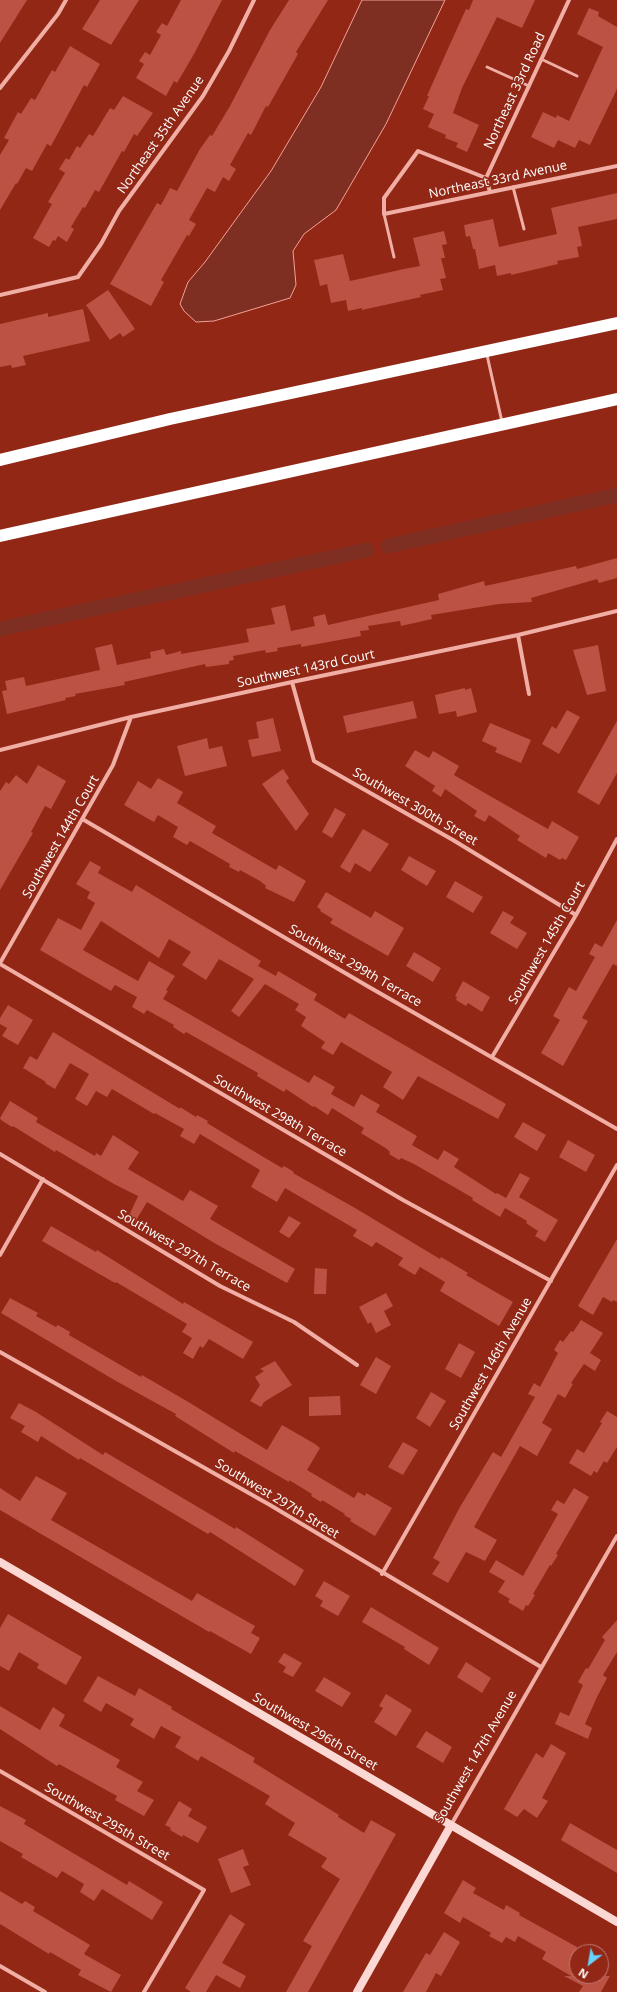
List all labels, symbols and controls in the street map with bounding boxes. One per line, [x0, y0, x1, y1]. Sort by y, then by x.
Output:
street label: Northeast 33rd Road [481, 30, 549, 152]
street label: Northeast 35th Avenue [114, 73, 208, 197]
street label: Northeast 33rd Avenue [427, 158, 569, 202]
street label: Southwest 143rd Court [236, 647, 376, 691]
street label: Southwest 300th Street [350, 765, 480, 849]
street label: Southwest 144th Court [19, 773, 103, 901]
street label: Southwest 145th Court [505, 879, 589, 1007]
street label: Southwest 299th Terrace [286, 921, 424, 1011]
street label: Southwest 298th Terrace [211, 1071, 349, 1161]
street label: Southwest 297th Terrace [115, 1206, 253, 1296]
street label: Southwest 146th Avenue [447, 1295, 535, 1433]
street label: Southwest 297th Street [212, 1456, 342, 1542]
street label: Southwest 147th Avenue [432, 1688, 520, 1826]
street label: Southwest 296th Street [250, 1690, 380, 1774]
street label: Southwest 295th Street [42, 1780, 172, 1864]
north arrow [569, 1944, 609, 1984]
text: N [575, 1965, 591, 1983]

